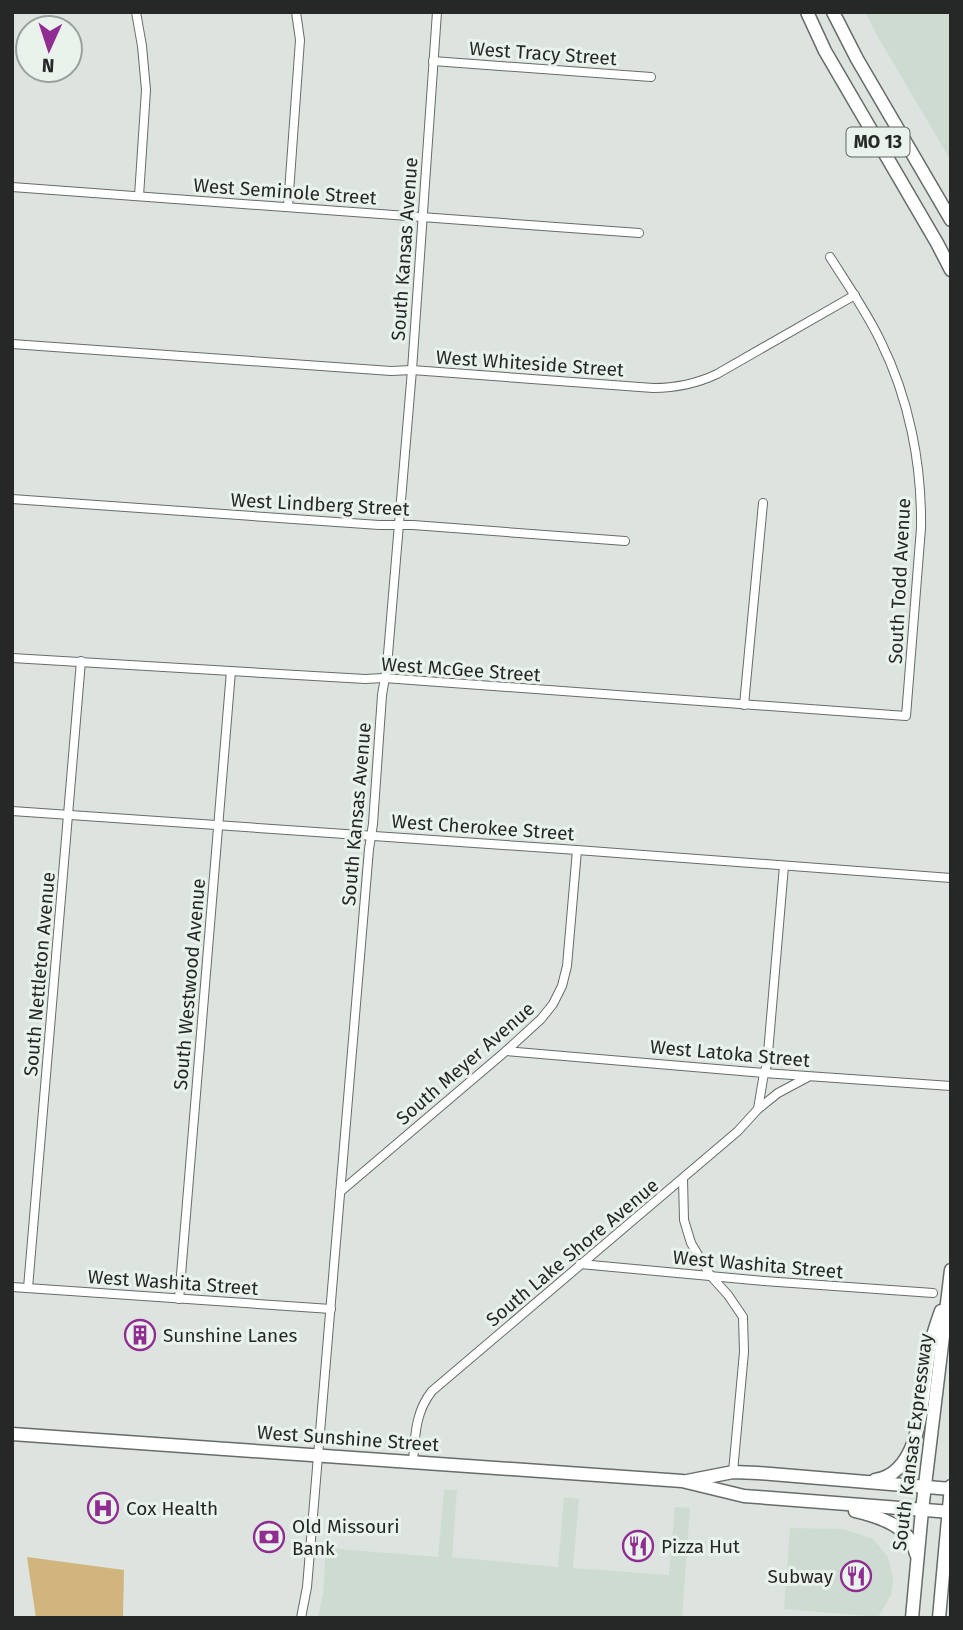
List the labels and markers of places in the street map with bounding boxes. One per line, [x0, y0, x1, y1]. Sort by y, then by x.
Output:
building icon: Sunshine Lanes [123, 1318, 157, 1352]
place label: Sunshine Lanes [163, 1324, 298, 1347]
hospital icon: Cox Health [86, 1491, 120, 1525]
place label: Cox Health [126, 1497, 218, 1520]
place label: Old Missouri Bank [292, 1515, 400, 1560]
bank icon: Old Missouri Bank [252, 1520, 286, 1554]
restaurant icon: Pizza Hut [621, 1529, 655, 1563]
place label: Pizza Hut [661, 1535, 740, 1558]
restaurant icon: Subway [839, 1559, 873, 1593]
place label: Subway [768, 1565, 834, 1588]

